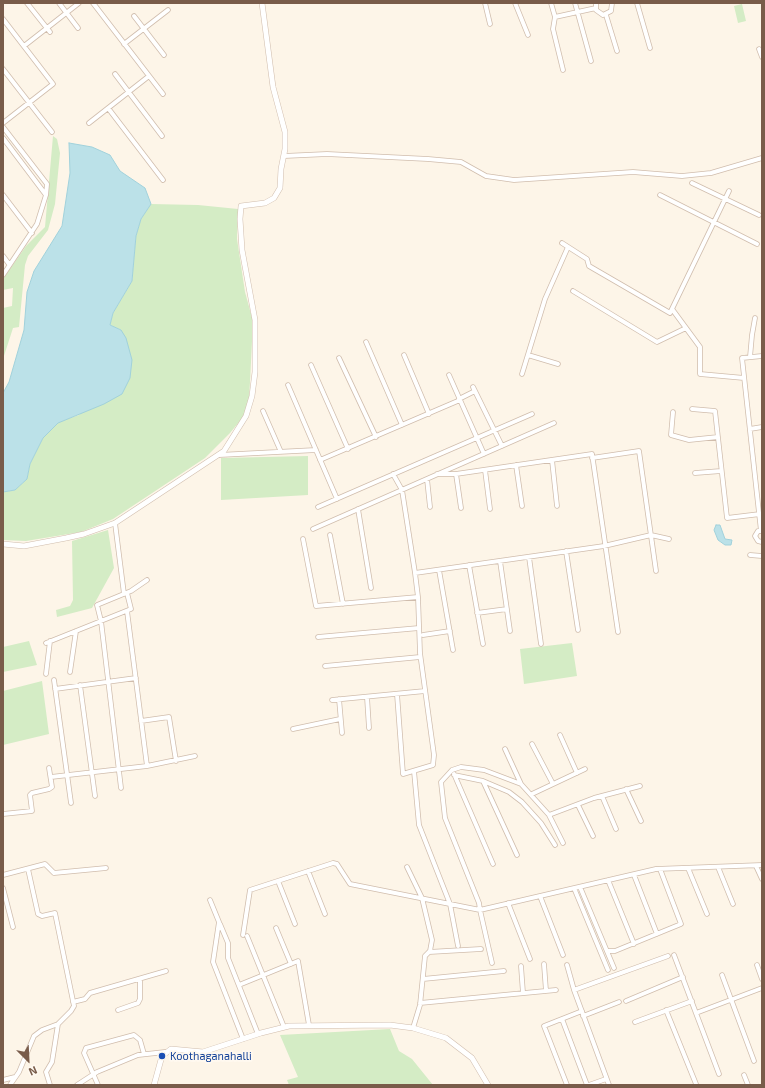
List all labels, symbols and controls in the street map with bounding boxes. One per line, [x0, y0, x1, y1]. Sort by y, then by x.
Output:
north arrow [8, 1040, 48, 1080]
place label: Koothaganahalli [170, 1049, 252, 1063]
marker: Koothaganahalli [157, 1051, 167, 1061]
text: N [27, 1064, 39, 1079]

